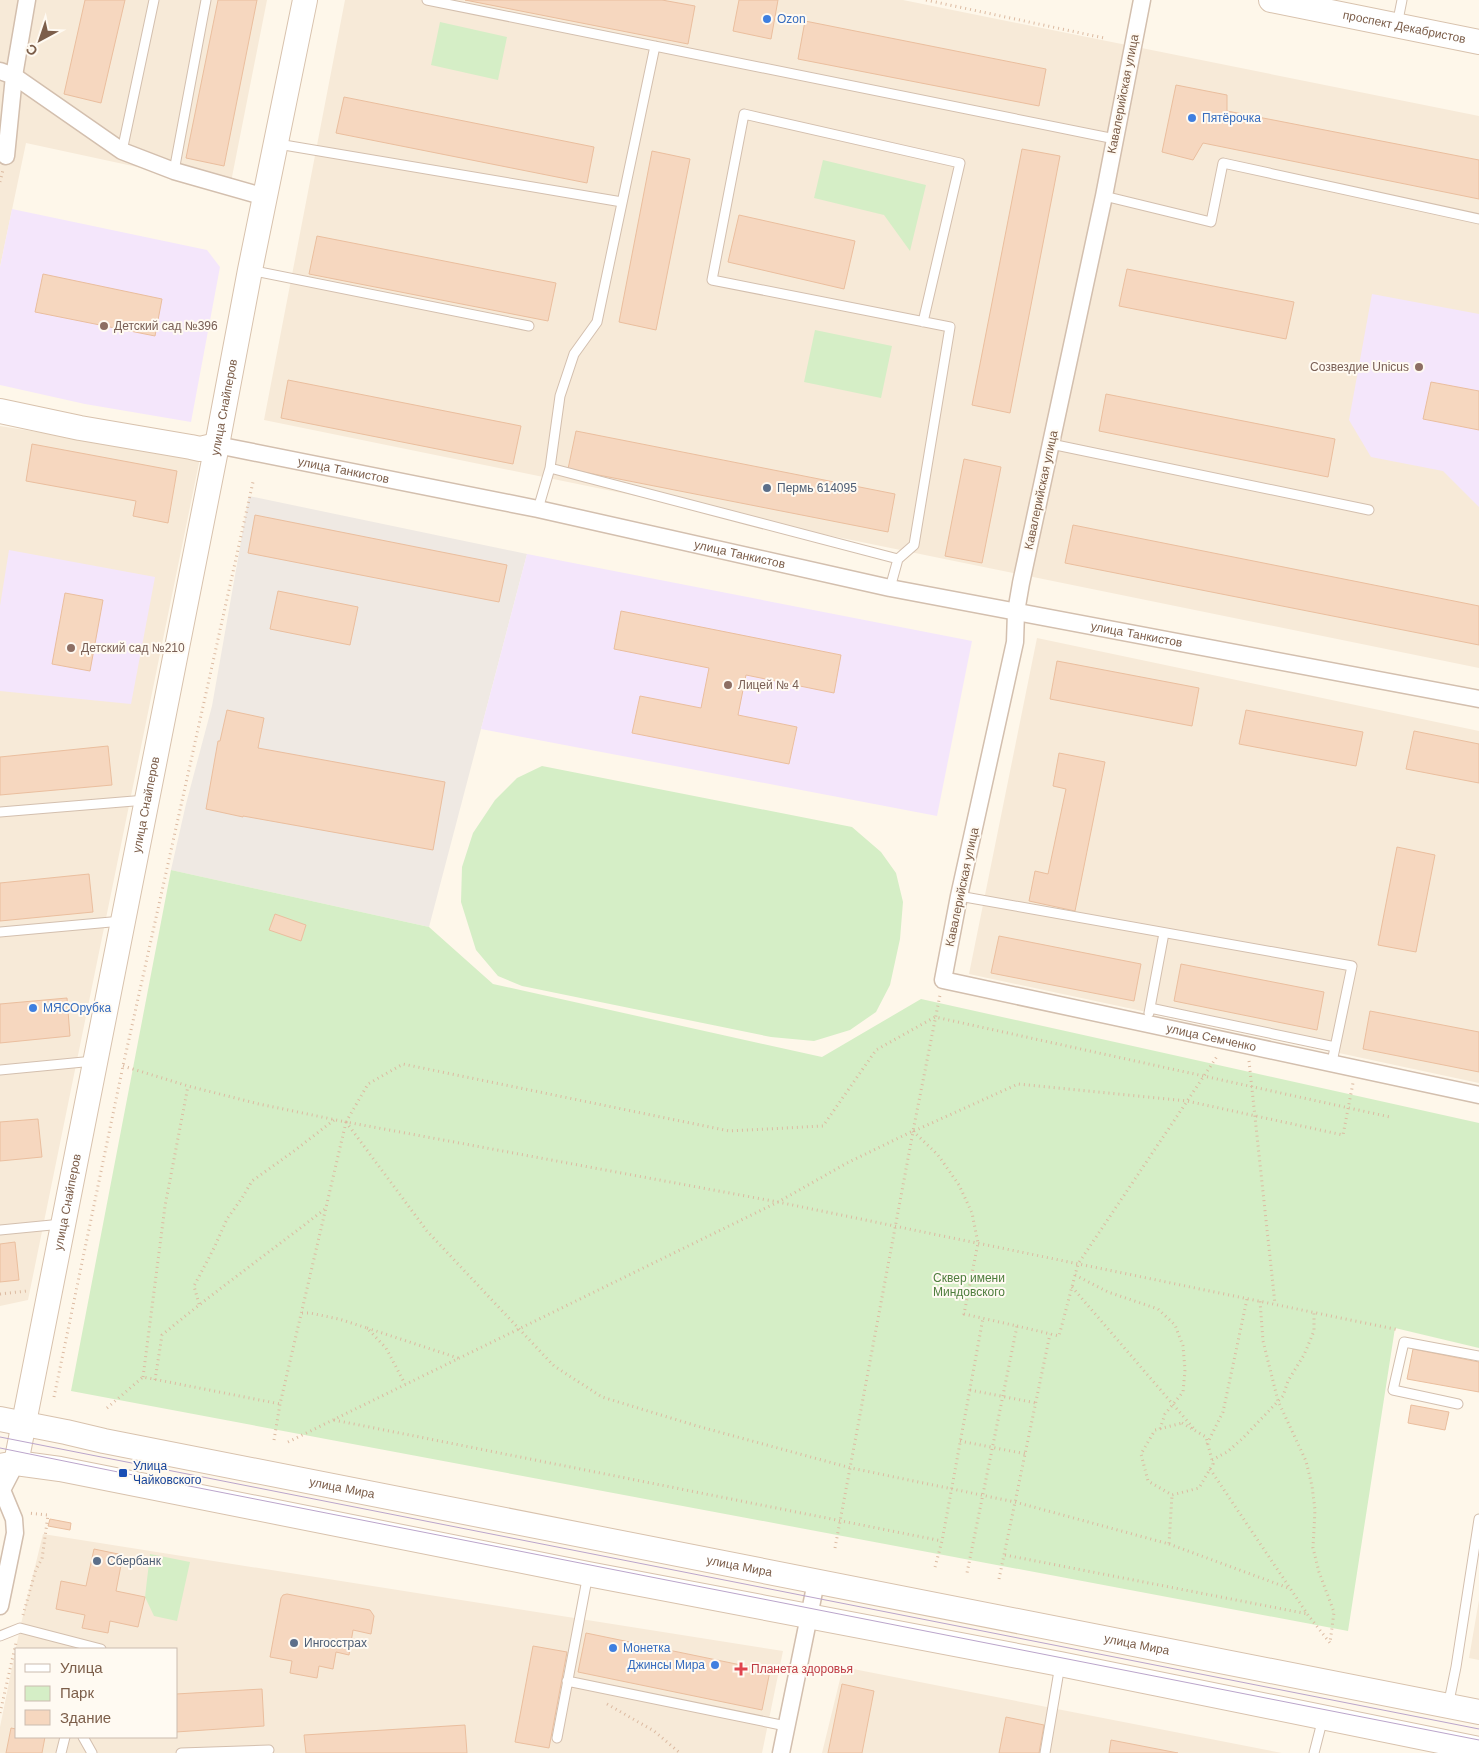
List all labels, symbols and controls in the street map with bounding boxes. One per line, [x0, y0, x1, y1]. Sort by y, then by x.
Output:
street label: проспект Декабристов [1342, 8, 1467, 46]
place label: Ozon [777, 12, 806, 26]
marker: Ozon [761, 13, 773, 25]
north arrow [15, 15, 65, 65]
street label: Кавалерийская улица [1105, 33, 1142, 155]
text: С [23, 41, 41, 59]
place label: Пятёрочка [1202, 111, 1261, 125]
marker: Пятёрочка [1186, 112, 1198, 124]
place label: Детский сад №396 [114, 319, 218, 333]
marker: Детский сад №396 [98, 320, 110, 332]
street label: улица Снайперов [208, 358, 240, 457]
place label: Созвездие Unicus [1310, 360, 1409, 374]
marker: Созвездие Unicus [1413, 361, 1425, 373]
street label: Кавалерийская улица [1022, 429, 1061, 551]
street label: улица Танкистов [297, 454, 390, 486]
place label: Пермь 614095 [777, 481, 857, 495]
marker: Пермь 614095 [761, 482, 773, 494]
street label: улица Танкистов [693, 537, 787, 571]
street label: улица Танкистов [1090, 619, 1184, 650]
place label: Детский сад №210 [81, 641, 185, 655]
marker: Детский сад №210 [65, 642, 77, 654]
place label: Лицей № 4 [738, 678, 799, 692]
marker: Лицей № 4 [722, 679, 734, 691]
street label: улица Снайперов [130, 755, 162, 854]
street label: Кавалерийская улица [943, 826, 982, 948]
place label: МЯСОрубка [43, 1001, 111, 1015]
marker: МЯСОрубка [27, 1002, 39, 1014]
street label: улица Семченко [1165, 1021, 1258, 1054]
street label: улица Снайперов [51, 1153, 84, 1251]
park label: Сквер имени Миндовского [933, 1271, 1005, 1299]
place label: Улица Чайковского [133, 1459, 202, 1487]
marker: Улица Чайковского [117, 1467, 129, 1479]
street label: улица Мира [308, 1475, 376, 1501]
street label: улица Мира [706, 1553, 774, 1580]
place label: Сбербанк [107, 1554, 162, 1568]
marker: Сбербанк [91, 1555, 103, 1567]
street label: улица Мира [1103, 1631, 1171, 1658]
place label: Ингосстрах [304, 1636, 367, 1650]
marker: Ингосстрах [288, 1637, 300, 1649]
place label: Монетка [623, 1641, 671, 1655]
marker: Монетка [607, 1642, 619, 1654]
legend [15, 1648, 178, 1738]
place label: Джинсы Мира [628, 1658, 705, 1672]
text: Улица [60, 1659, 103, 1676]
marker: Джинсы Мира [709, 1659, 721, 1671]
place label: Планета здоровья [751, 1662, 853, 1676]
marker: Планета здоровья [735, 1663, 747, 1675]
text: Парк [60, 1684, 94, 1701]
text: Здание [60, 1709, 111, 1726]

